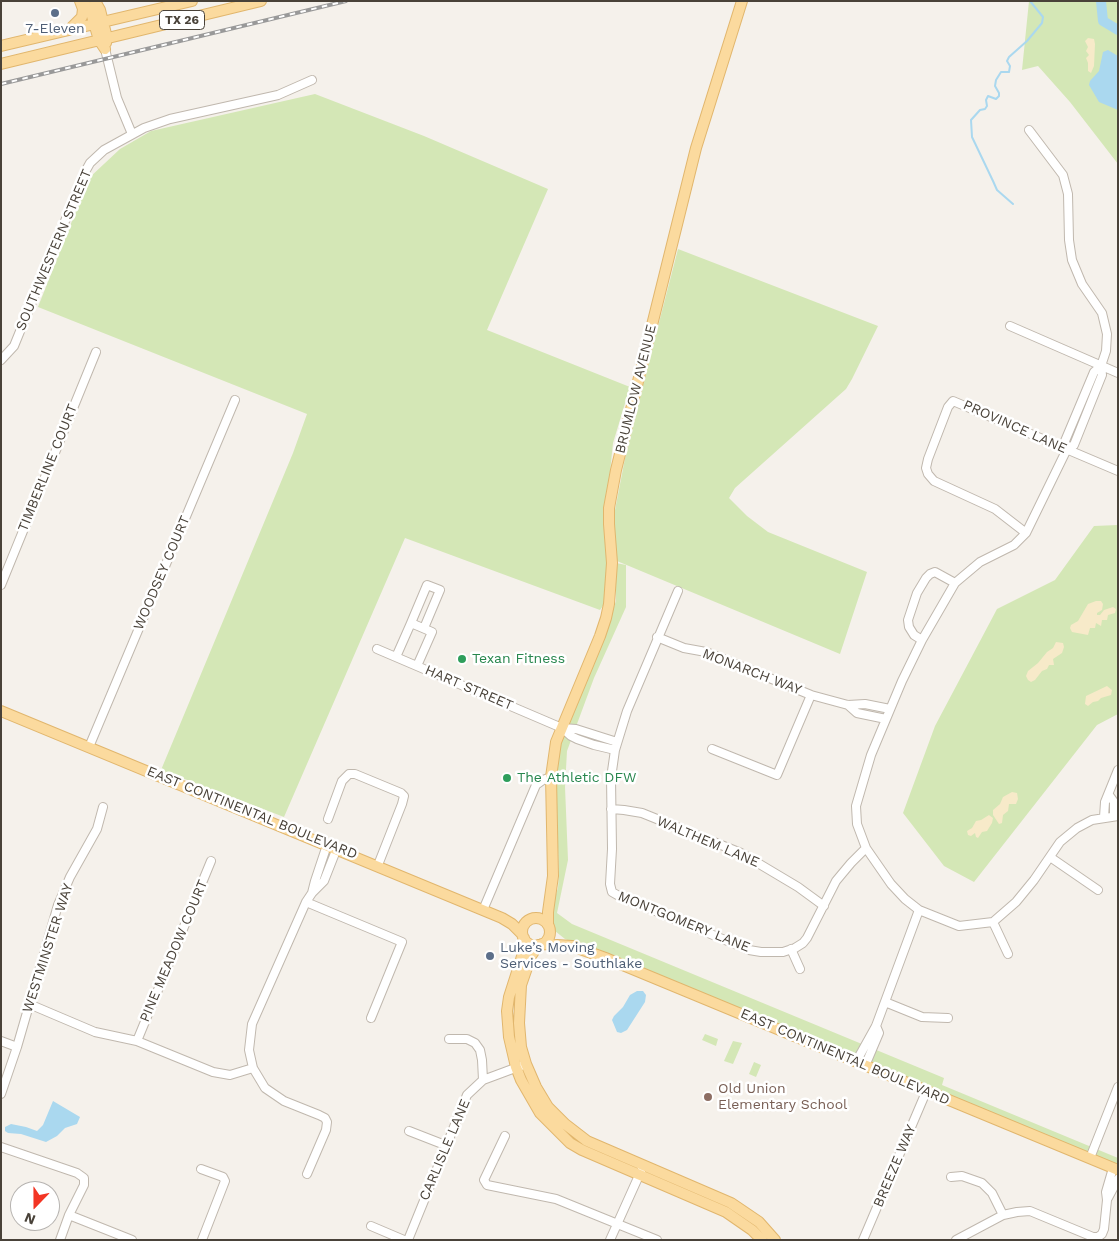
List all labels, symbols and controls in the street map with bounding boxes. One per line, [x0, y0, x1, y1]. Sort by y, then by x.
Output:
marker: 7-Eleven [49, 7, 61, 19]
road number: TX 26 [160, 10, 204, 30]
place label: 7-Eleven [25, 21, 85, 37]
street label: SOUTHWESTERN STREET [12, 167, 96, 333]
street label: BRUMLOW AVENUE [612, 323, 660, 455]
street label: PROVINCE LANE [961, 397, 1069, 457]
street label: TIMBERLINE COURT [15, 402, 81, 534]
street label: WOODSEY COURT [130, 513, 194, 633]
street label: MONARCH WAY [700, 645, 804, 699]
place label: Texan Fitness [472, 651, 565, 667]
marker: Texan Fitness [456, 653, 468, 665]
street label: HART STREET [422, 662, 516, 714]
street label: EAST CONTINENTAL BOULEVARD [144, 763, 360, 863]
place label: The Athletic DFW [517, 770, 636, 786]
marker: The Athletic DFW [501, 772, 513, 784]
street label: WALTHEM LANE [654, 813, 762, 871]
street label: PINE MEADOW COURT [136, 877, 212, 1025]
street label: WESTMINSTER WAY [19, 881, 77, 1015]
street label: MONTGOMERY LANE [616, 888, 752, 956]
place label: Luke’s Moving Services - Southlake [500, 940, 642, 972]
marker: Luke’s Moving Services - Southlake [484, 950, 496, 962]
street label: EAST CONTINENTAL BOULEVARD [738, 1005, 952, 1109]
place label: Old Union Elementary School [718, 1081, 847, 1114]
marker: Old Union Elementary School [702, 1091, 714, 1103]
street label: CARLISLE LANE [416, 1097, 474, 1203]
street label: BREEZE WAY [870, 1122, 920, 1210]
north arrow [10, 1181, 60, 1231]
text: N [22, 1210, 38, 1228]

